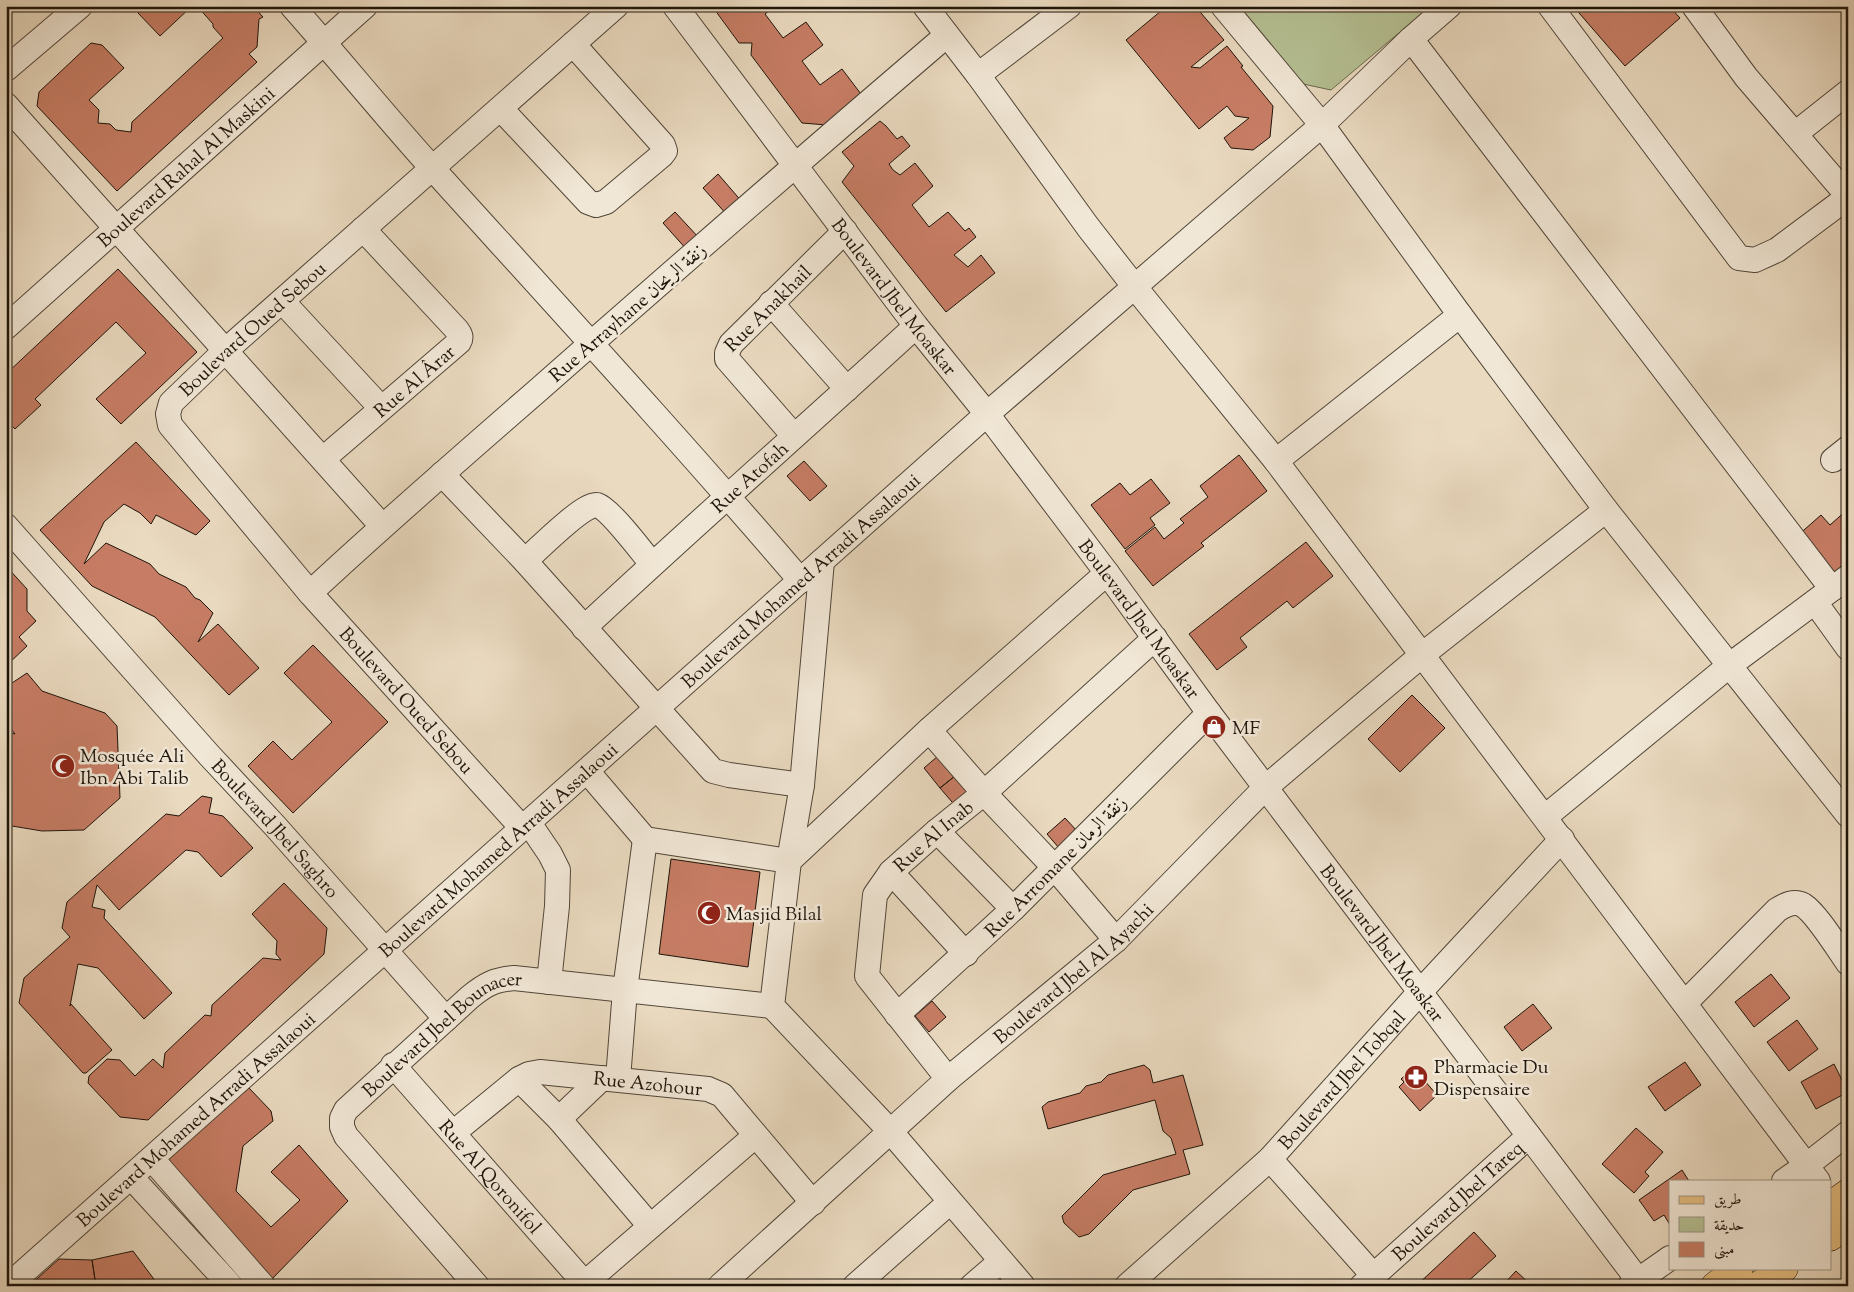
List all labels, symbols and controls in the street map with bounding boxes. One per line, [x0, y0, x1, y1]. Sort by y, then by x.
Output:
street label: Boulevard Rahal Al Maskini [93, 81, 282, 255]
street label: Boulevard Jbel Moaskar [824, 214, 962, 382]
street label: Rue Arrayhane زنقة الريحان [544, 238, 713, 390]
street label: Boulevard Oued Sebou [174, 257, 333, 404]
street label: Rue Anakhail [719, 260, 819, 359]
street label: Rue Al Ârar [369, 340, 462, 425]
street label: Rue Atofah [706, 437, 796, 521]
street label: Boulevard Mohamed Arradi Assalaoui [677, 468, 927, 696]
street label: Boulevard Jbel Moaskar [1070, 535, 1205, 705]
street label: Boulevard Oued Sebou [332, 622, 479, 781]
shop icon: MF [1201, 714, 1227, 740]
place label: MF [1232, 716, 1260, 743]
street label: Boulevard Mohamed Arradi Assalaoui [374, 738, 625, 965]
place label: Mosquée Ali Ibn Abi Talib [80, 744, 189, 793]
mosque icon: Mosquée Ali Ibn Abi Talib [50, 753, 76, 779]
street label: Boulevard Jbel Saghro [204, 754, 344, 905]
street label: Rue Arromane زنقة الرمان [980, 791, 1134, 945]
street label: Rue Al Inab [888, 795, 981, 880]
street label: Boulevard Jbel Moaskar [1312, 860, 1449, 1029]
street label: Boulevard Jbel Al Ayachi [989, 898, 1161, 1052]
mosque icon: Masjid Bilal [696, 900, 722, 926]
place label: Masjid Bilal [726, 902, 822, 929]
street label: Boulevard Jbel Bounacer [357, 967, 523, 1105]
street label: Boulevard Jbel Tobqal [1273, 1006, 1413, 1157]
street label: Boulevard Mohamed Arradi Assalaoui [72, 1007, 323, 1235]
place label: Pharmacie Du Dispensaire [1434, 1055, 1549, 1104]
pharmacy icon: Pharmacie Du Dispensaire [1403, 1064, 1429, 1090]
street label: Rue Azohour [592, 1066, 703, 1104]
street label: Rue Al Qoronifol [431, 1115, 546, 1241]
street label: Boulevard Jbel Tareq [1387, 1136, 1531, 1269]
legend [1669, 1180, 1832, 1270]
text: طريق [1714, 1190, 1741, 1211]
text: حديقة [1714, 1216, 1744, 1237]
text: مبنى [1714, 1240, 1734, 1261]

